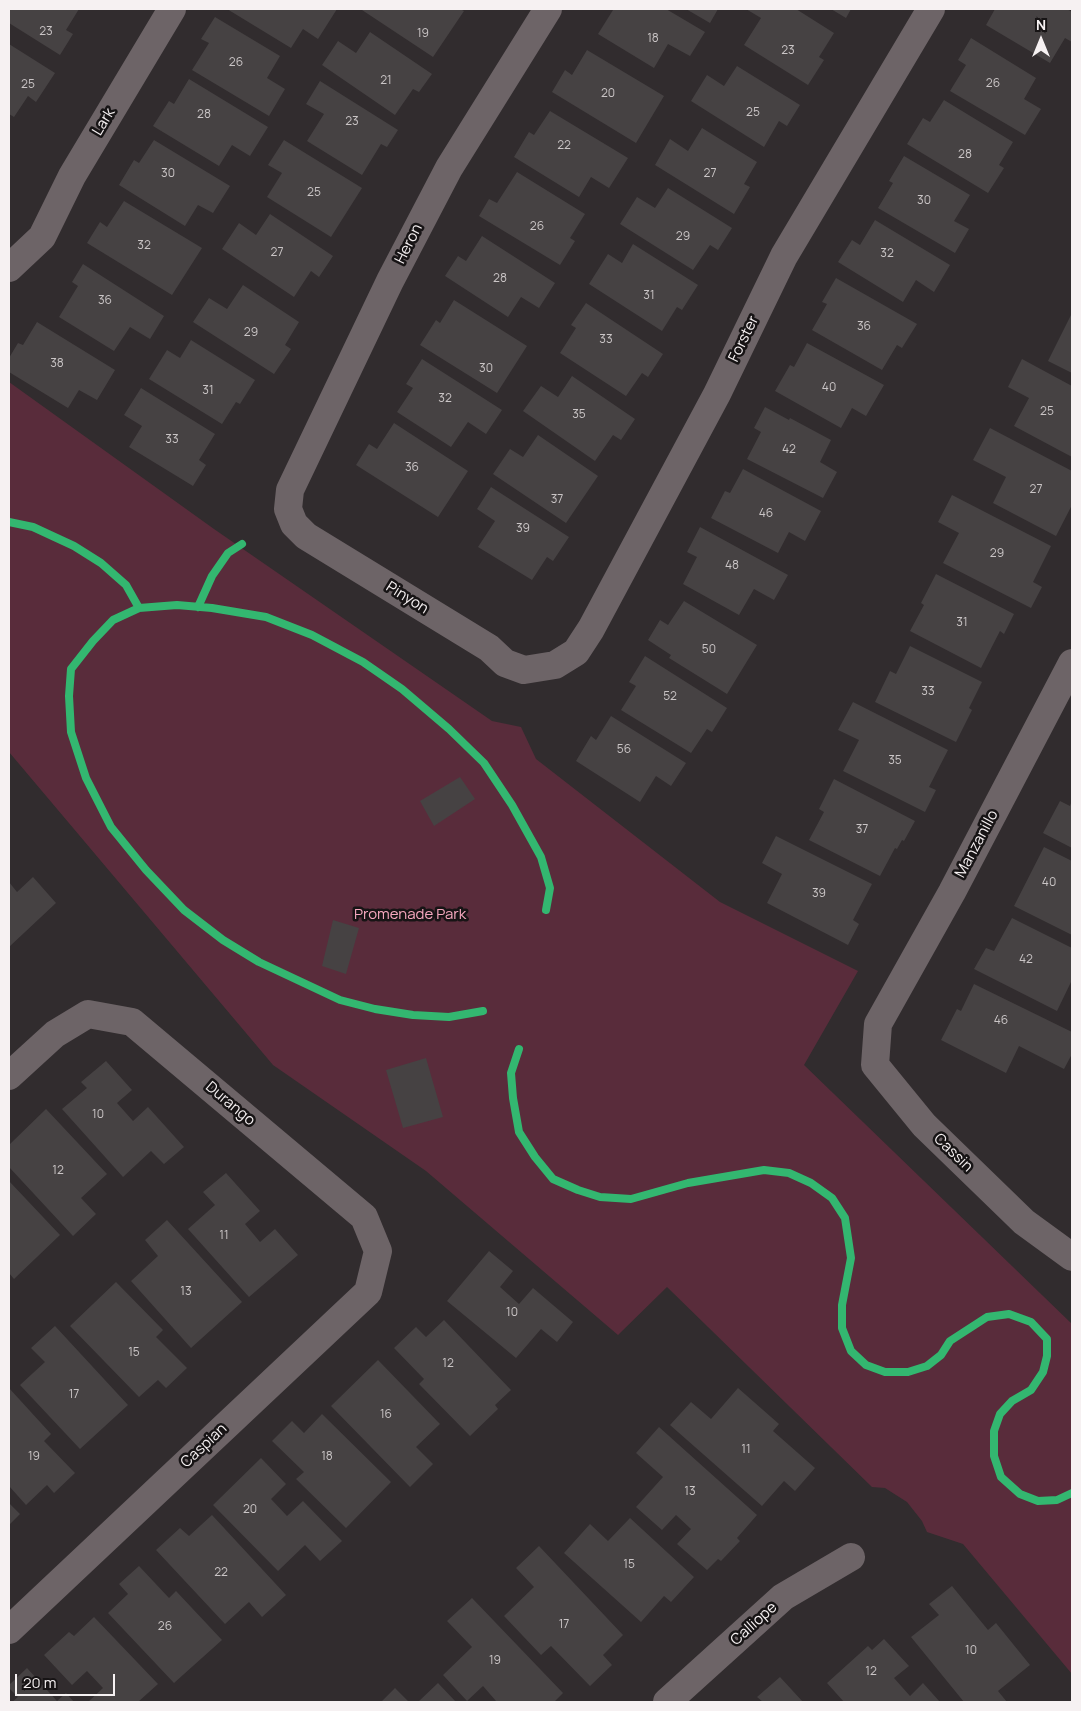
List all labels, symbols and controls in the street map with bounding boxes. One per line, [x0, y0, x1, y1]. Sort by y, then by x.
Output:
north arrow [1016, 15, 1066, 65]
text: N [1036, 15, 1046, 34]
house number: 23 [39, 25, 53, 39]
house number: 19 [417, 27, 429, 41]
house number: 18 [647, 32, 659, 46]
house number: 23 [781, 44, 795, 58]
house number: 26 [229, 56, 243, 70]
house number: 21 [380, 74, 392, 88]
house number: 26 [986, 77, 1000, 91]
house number: 25 [21, 78, 35, 92]
house number: 20 [601, 87, 615, 101]
street label: Lark [89, 105, 119, 139]
house number: 25 [746, 106, 760, 120]
house number: 28 [197, 108, 211, 122]
house number: 23 [345, 115, 359, 129]
house number: 22 [557, 139, 571, 153]
house number: 28 [958, 148, 972, 162]
house number: 30 [161, 167, 175, 181]
house number: 27 [704, 167, 716, 181]
house number: 25 [307, 186, 321, 200]
house number: 30 [917, 194, 931, 208]
house number: 26 [530, 220, 544, 234]
street label: Heron [391, 221, 427, 267]
house number: 29 [676, 230, 690, 244]
house number: 32 [137, 239, 151, 253]
house number: 27 [271, 246, 283, 260]
house number: 32 [880, 247, 894, 261]
house number: 28 [493, 272, 507, 286]
house number: 31 [643, 289, 655, 303]
house number: 36 [98, 294, 112, 308]
street label: Forster [725, 313, 763, 365]
house number: 36 [857, 320, 871, 334]
house number: 29 [244, 326, 258, 340]
house number: 33 [599, 333, 613, 347]
house number: 38 [50, 357, 64, 371]
house number: 30 [479, 362, 493, 376]
house number: 40 [822, 381, 836, 395]
house number: 31 [202, 384, 214, 398]
house number: 32 [438, 392, 452, 406]
house number: 25 [1040, 405, 1054, 419]
house number: 35 [572, 408, 586, 422]
house number: 33 [165, 433, 179, 447]
house number: 42 [782, 443, 796, 457]
house number: 36 [405, 461, 419, 475]
house number: 27 [1030, 483, 1042, 497]
house number: 37 [551, 493, 563, 507]
house number: 46 [759, 507, 773, 521]
house number: 39 [516, 522, 530, 536]
house number: 29 [990, 547, 1004, 561]
house number: 48 [725, 559, 739, 573]
street label: Pinyon [382, 578, 432, 618]
house number: 31 [956, 616, 968, 630]
house number: 50 [702, 643, 716, 657]
house number: 33 [921, 685, 935, 699]
house number: 52 [663, 690, 677, 704]
house number: 56 [617, 743, 631, 757]
house number: 35 [888, 754, 902, 768]
street label: Manzanillo [952, 807, 1002, 881]
house number: 37 [856, 823, 868, 837]
house number: 40 [1042, 876, 1056, 890]
house number: 39 [812, 887, 826, 901]
park label: Promenade Park [354, 906, 466, 924]
house number: 42 [1019, 953, 1033, 967]
house number: 46 [994, 1014, 1008, 1028]
street label: Durango [202, 1078, 258, 1130]
house number: 10 [92, 1108, 104, 1122]
street label: Cassin [930, 1130, 976, 1176]
house number: 12 [52, 1164, 64, 1178]
house number: 11 [219, 1229, 229, 1243]
house number: 13 [180, 1285, 192, 1299]
house number: 10 [506, 1306, 518, 1320]
house number: 15 [128, 1346, 140, 1360]
house number: 12 [442, 1357, 454, 1371]
house number: 17 [69, 1388, 79, 1402]
house number: 16 [380, 1408, 392, 1422]
street label: Caspian [177, 1420, 231, 1472]
house number: 11 [741, 1443, 751, 1457]
house number: 19 [28, 1450, 40, 1464]
house number: 18 [321, 1450, 333, 1464]
house number: 13 [684, 1485, 696, 1499]
house number: 20 [243, 1503, 257, 1517]
house number: 15 [623, 1558, 635, 1572]
house number: 22 [214, 1566, 228, 1580]
street label: Calliope [727, 1599, 781, 1649]
house number: 17 [559, 1618, 569, 1632]
house number: 26 [158, 1620, 172, 1634]
house number: 10 [965, 1644, 977, 1658]
house number: 19 [489, 1654, 501, 1668]
scale bar [18, 1664, 118, 1696]
house number: 12 [865, 1665, 877, 1679]
text: 20 m [23, 1672, 56, 1693]

